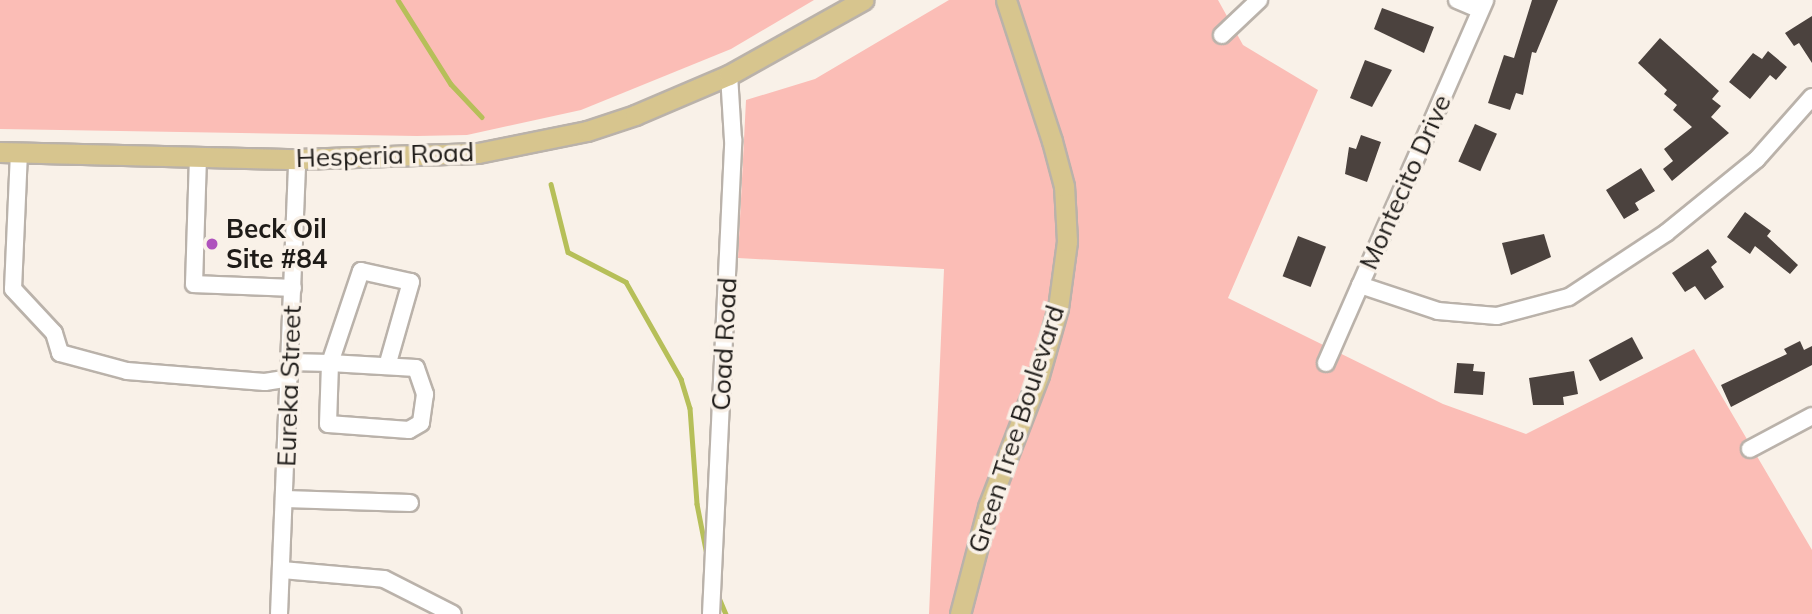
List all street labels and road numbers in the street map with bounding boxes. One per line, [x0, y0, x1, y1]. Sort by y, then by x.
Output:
street label: Montecito Drive [1353, 90, 1457, 274]
street label: Hesperia Road [295, 136, 475, 174]
street label: Coad Road [705, 277, 743, 411]
street label: Green Tree Boulevard [961, 301, 1071, 557]
street label: Eureka Street [271, 305, 307, 467]

